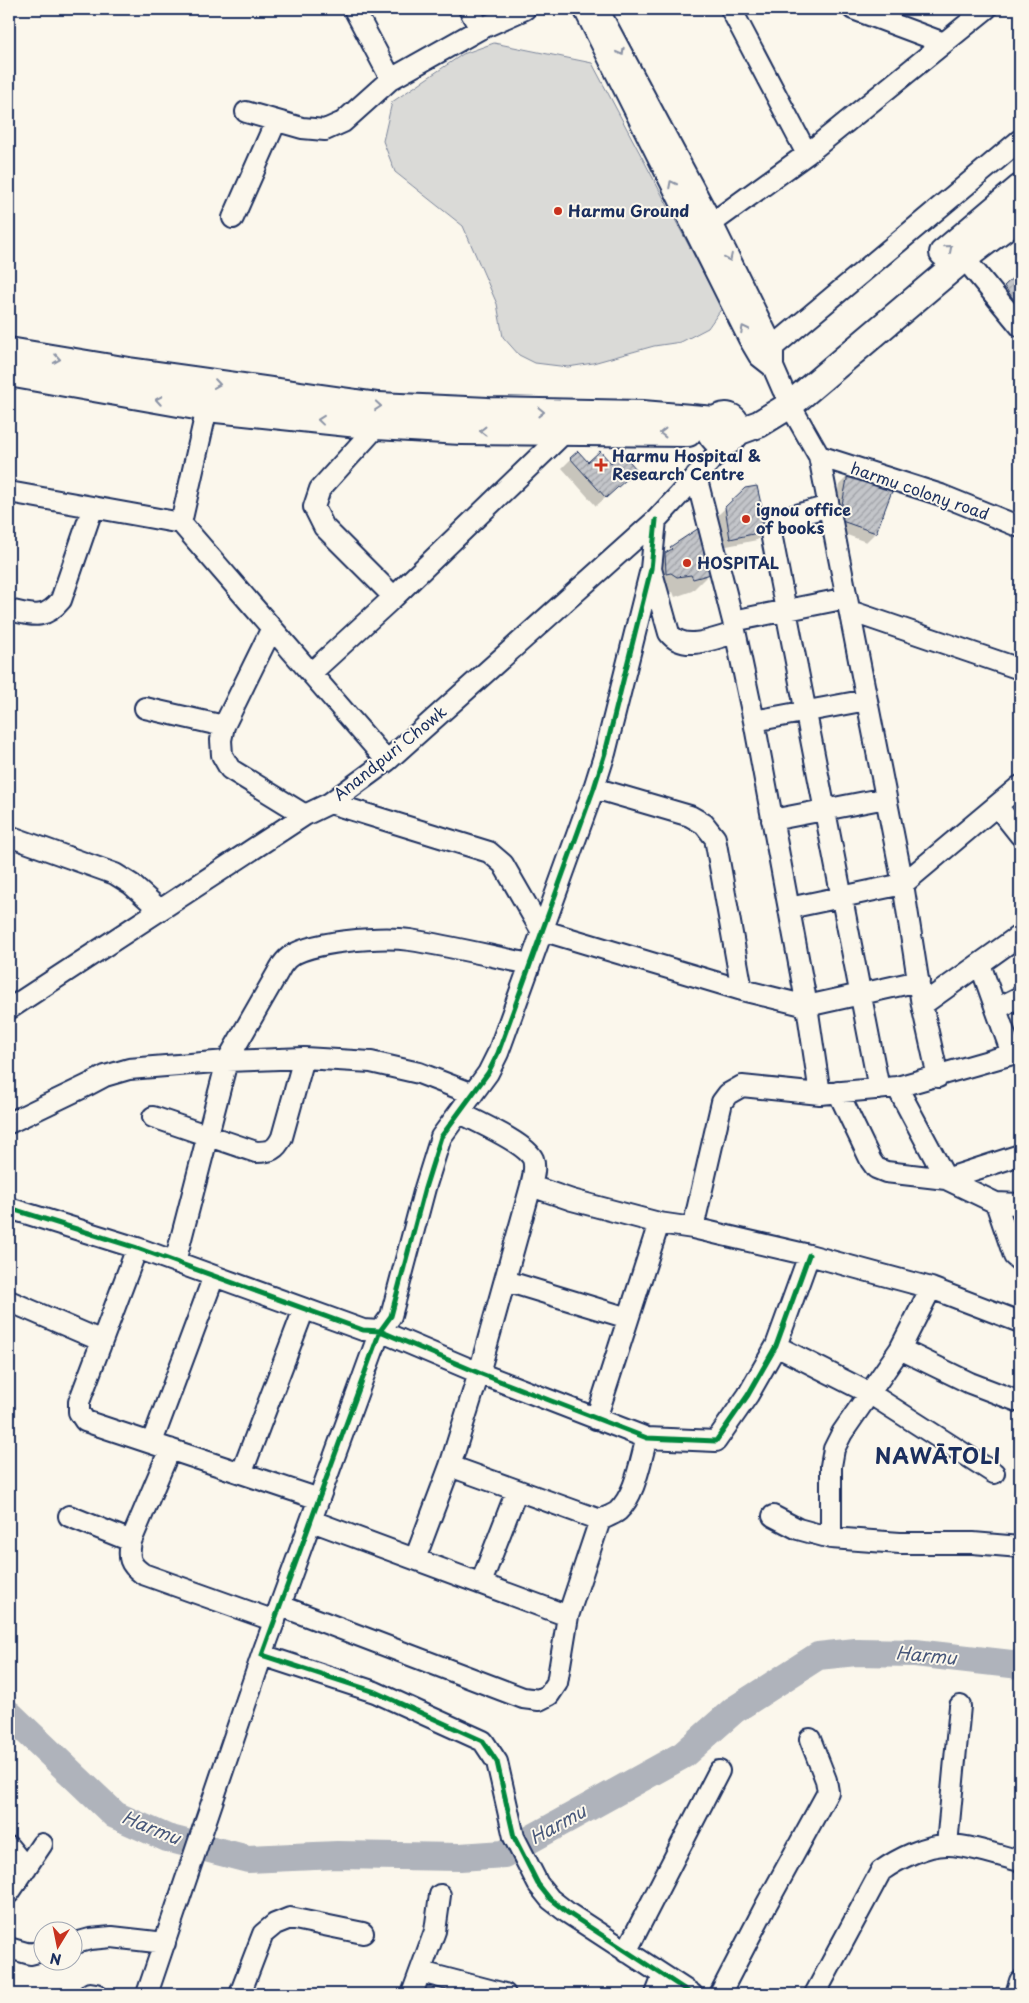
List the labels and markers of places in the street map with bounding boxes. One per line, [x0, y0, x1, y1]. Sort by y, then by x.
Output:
place label: Harmu Ground [568, 198, 689, 222]
marker: Harmu Ground [552, 205, 564, 217]
place label: Harmu Hospital & Research Centre [612, 443, 761, 485]
marker: Harmu Hospital & Research Centre [594, 458, 608, 472]
place label: ignou office of books [756, 497, 851, 539]
marker: ignou office of books [740, 513, 752, 525]
place label: HOSPITAL [697, 550, 779, 574]
marker: HOSPITAL [681, 557, 693, 569]

